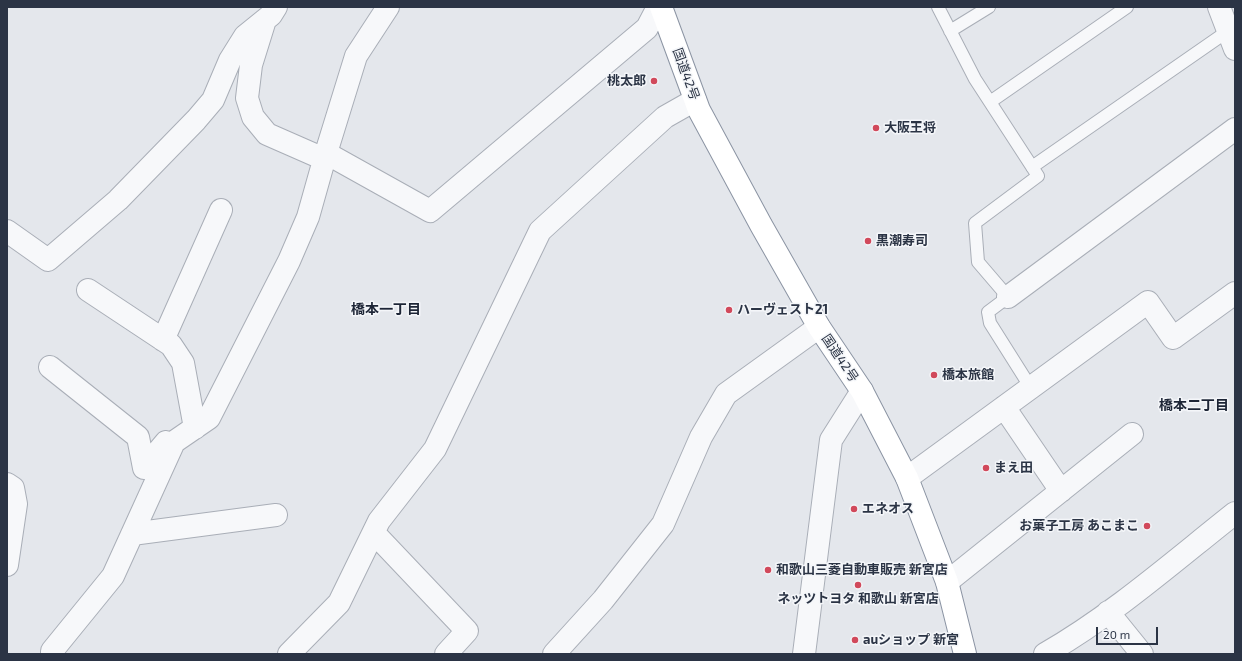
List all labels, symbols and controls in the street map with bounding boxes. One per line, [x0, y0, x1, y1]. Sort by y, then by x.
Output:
street label: 国道42号 [669, 46, 703, 102]
place label: 桃太郎 [607, 73, 646, 89]
marker: 桃太郎 [649, 76, 659, 86]
place label: 大阪王将 [884, 120, 936, 136]
marker: 大阪王将 [871, 123, 881, 133]
place label: 黒潮寿司 [876, 233, 928, 249]
marker: 黒潮寿司 [863, 236, 873, 246]
district label: 橋本一丁目 [351, 301, 421, 317]
place label: ハーヴェスト21 [737, 302, 828, 318]
marker: ハーヴェスト21 [724, 305, 734, 315]
street label: 国道42号 [818, 331, 862, 385]
place label: 橋本旅館 [942, 367, 994, 383]
marker: 橋本旅館 [929, 370, 939, 380]
district label: 橋本二丁目 [1159, 397, 1229, 413]
place label: まえ田 [994, 460, 1033, 476]
marker: まえ田 [981, 463, 991, 473]
place label: エネオス [862, 501, 914, 517]
marker: エネオス [849, 504, 859, 514]
place label: お菓子工房 あこまこ [1019, 518, 1139, 534]
marker: お菓子工房 あこまこ [1142, 521, 1152, 531]
place label: 和歌山三菱自動車販売 新宮店 [776, 562, 948, 578]
marker: 和歌山三菱自動車販売 新宮店 [763, 565, 773, 575]
marker: ネッツトヨタ 和歌山 新宮店 [853, 580, 863, 590]
place label: ネッツトヨタ 和歌山 新宮店 [777, 591, 939, 607]
scale bar [1098, 619, 1160, 645]
text: 20 m [1103, 627, 1130, 641]
place label: auショップ 新宮 [863, 632, 959, 648]
marker: auショップ 新宮 [850, 635, 860, 645]

